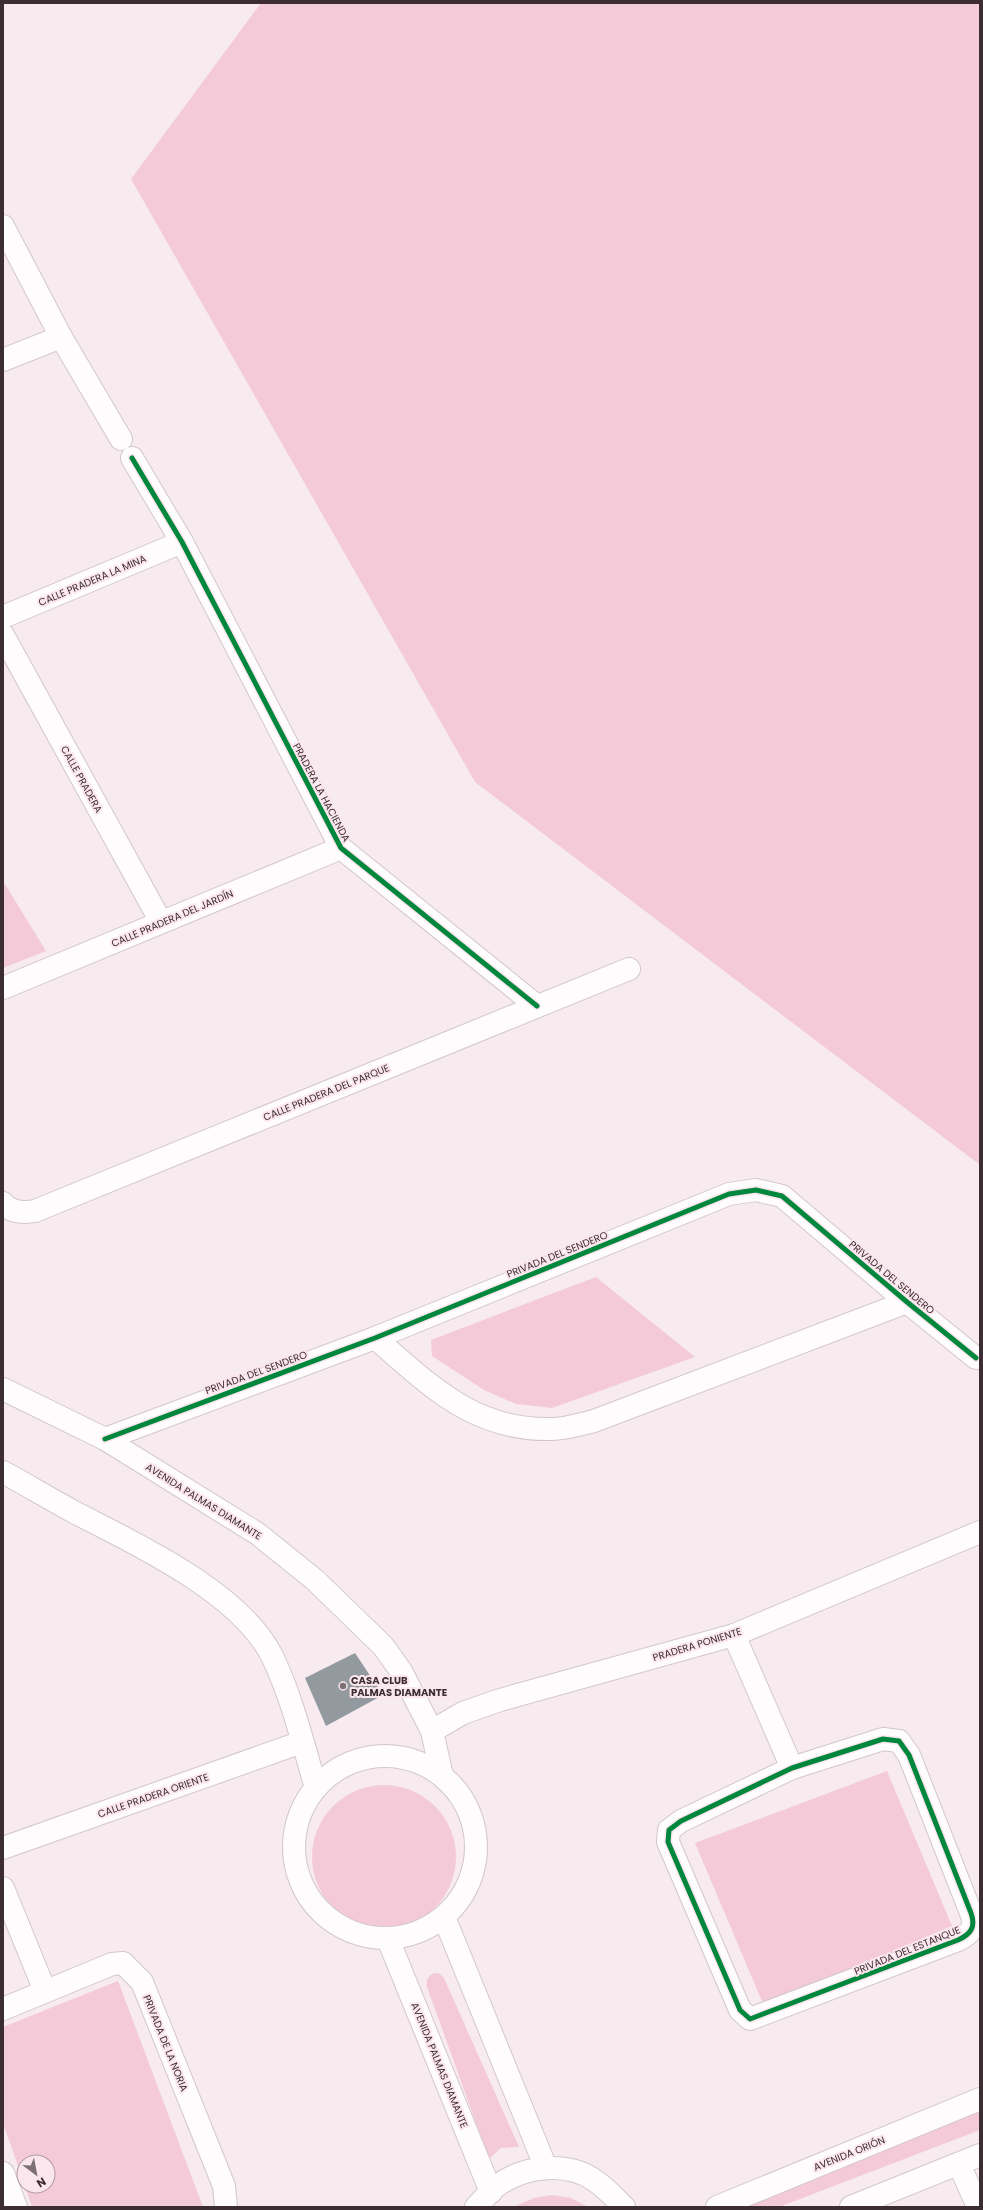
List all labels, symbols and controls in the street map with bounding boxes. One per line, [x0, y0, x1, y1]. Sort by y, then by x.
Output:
street label: CALLE PRADERA LA MINA [36, 551, 149, 610]
street label: PRADERA LA HACIENDA [289, 740, 354, 844]
street label: CALLE PRADERA [57, 743, 106, 816]
street label: CALLE PRADERA DEL JARDÍN [109, 886, 235, 951]
street label: CALLE PRADERA DEL PARQUE [261, 1060, 391, 1125]
street label: PRIVADA DEL SENDERO [504, 1227, 610, 1282]
street label: PRIVADA DEL SENDERO [846, 1237, 938, 1318]
street label: PRIVADA DEL SENDERO [203, 1347, 309, 1398]
street label: AVENIDA PALMAS DIAMANTE [143, 1459, 265, 1543]
street label: PRADERA PONIENTE [651, 1624, 743, 1665]
place label: CASA CLUB PALMAS DIAMANTE [351, 1673, 447, 1700]
marker: CASA CLUB PALMAS DIAMANTE [338, 1681, 348, 1691]
street label: CALLE PRADERA ORIENTE [96, 1769, 211, 1821]
street label: PRIVADA DEL ESTANQUE [852, 1922, 963, 1979]
street label: PRIVADA DE LA NORIA [139, 1993, 192, 2094]
street label: AVENIDA PALMAS DIAMANTE [407, 2000, 472, 2130]
street label: AVENIDA ORIÓN [811, 2132, 887, 2175]
north arrow [16, 2154, 56, 2194]
text: N [34, 2174, 49, 2191]

